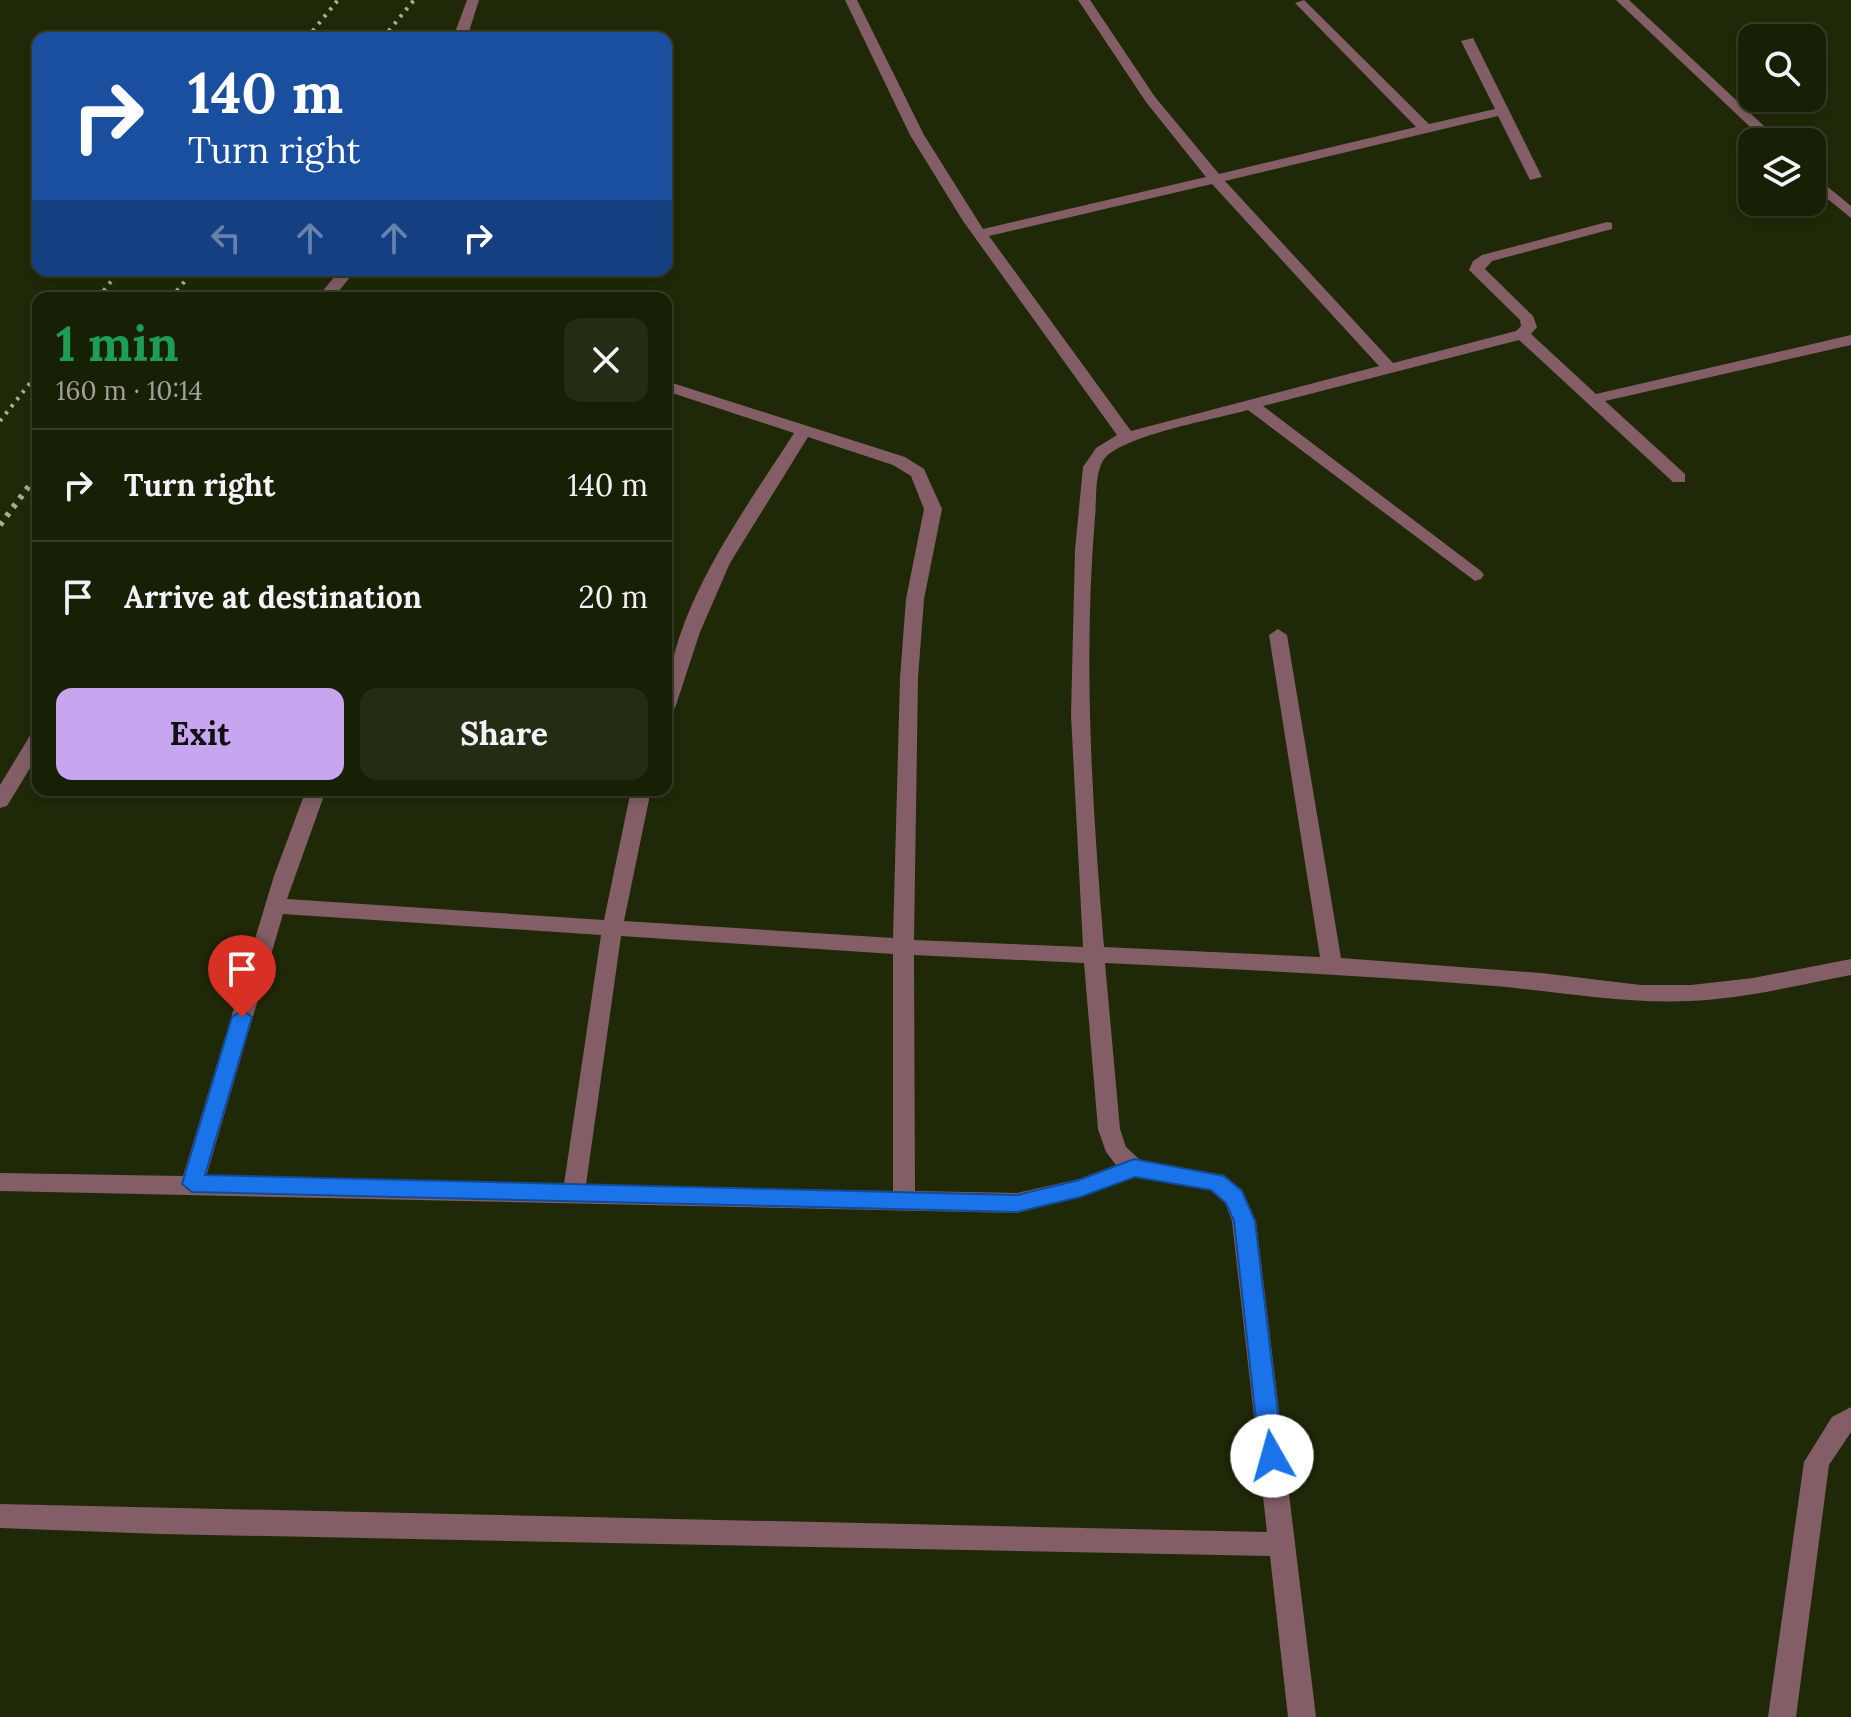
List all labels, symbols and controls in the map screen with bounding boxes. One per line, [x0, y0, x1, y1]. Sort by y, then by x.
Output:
map controls [1738, 24, 1826, 216]
button: search [1738, 24, 1826, 112]
text: 140 m [188, 57, 343, 128]
icon: right [56, 64, 160, 168]
text: Turn right [188, 127, 361, 173]
button: layers [1738, 128, 1826, 216]
icon: left [204, 216, 248, 260]
icon: ahead [288, 216, 332, 260]
icon: ahead [372, 216, 416, 260]
icon: right [456, 216, 500, 260]
text: 1 min [56, 313, 179, 374]
button: close [564, 318, 648, 402]
text: 160 m · 10:14 [56, 374, 203, 407]
icon: right [56, 463, 100, 507]
text: Turn right [124, 466, 275, 504]
text: 140 m [567, 466, 648, 504]
icon: arrive [56, 575, 100, 619]
text: Arrive at destination [124, 578, 422, 616]
text: 20 m [579, 578, 648, 616]
button: Exit [56, 688, 344, 780]
button: Share [360, 688, 648, 780]
pin [208, 935, 276, 1017]
icon: arrive [220, 947, 264, 991]
position arrow [1230, 1414, 1314, 1498]

